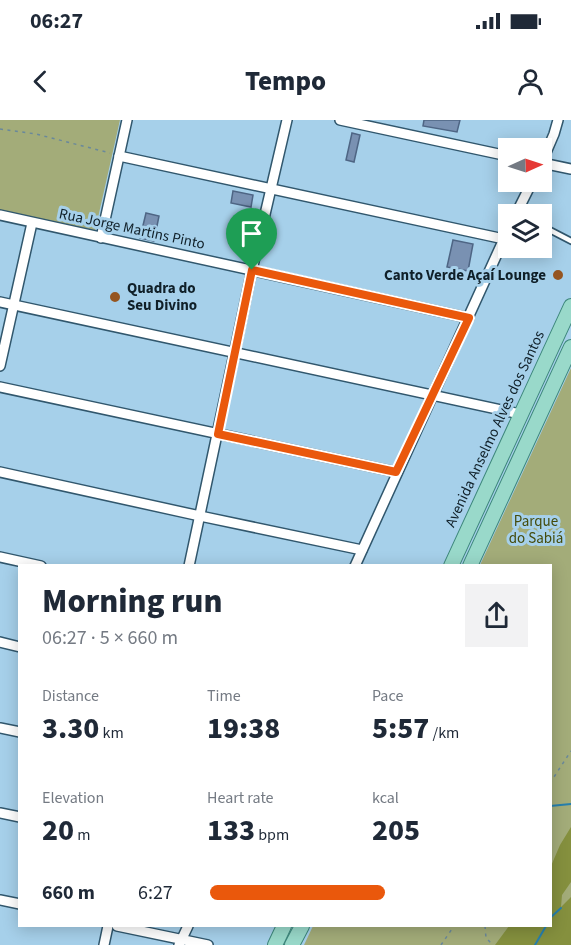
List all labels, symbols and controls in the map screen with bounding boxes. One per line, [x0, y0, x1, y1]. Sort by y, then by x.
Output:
text: 06:27 [30, 5, 83, 37]
text: Tempo [245, 62, 326, 101]
icon: back [24, 65, 57, 98]
icon: person [514, 65, 547, 98]
north arrow [498, 138, 552, 192]
map controls [498, 138, 552, 258]
street label: Rua Jorge Martins Pinto [57, 203, 207, 255]
button: layers [498, 204, 552, 258]
pin [226, 208, 277, 270]
icon: arrive [235, 217, 268, 250]
place label: Canto Verde Açaí Lounge [384, 265, 546, 286]
marker: Canto Verde Açaí Lounge [551, 268, 565, 282]
place label: Quadra do Seu Divino [127, 278, 197, 316]
marker: Quadra do Seu Divino [108, 290, 122, 304]
street label: Avenida Anselmo Alves dos Santos [440, 327, 550, 531]
park label: Parque do Sabiá [509, 511, 563, 549]
text: Morning run [42, 578, 222, 625]
button: share [465, 584, 528, 647]
text: 06:27 · 5 × 660 m [42, 624, 178, 652]
text: Distance [42, 685, 99, 707]
text: Time [207, 685, 241, 707]
text: Pace [372, 685, 403, 707]
text: 3.30 [42, 707, 99, 750]
text: 19:38 [207, 707, 280, 750]
text: 5:57 [372, 707, 429, 750]
text: km [99, 722, 124, 744]
text: /km [429, 722, 459, 744]
text: Elevation [42, 787, 104, 809]
text: Heart rate [207, 787, 274, 809]
text: kcal [372, 787, 399, 809]
text: 20 [42, 809, 74, 852]
text: 133 [207, 809, 255, 852]
text: 205 [372, 809, 420, 852]
text: m [74, 824, 91, 846]
text: bpm [255, 824, 289, 846]
text: 660 m [42, 879, 95, 907]
text: 6:27 [138, 879, 173, 907]

